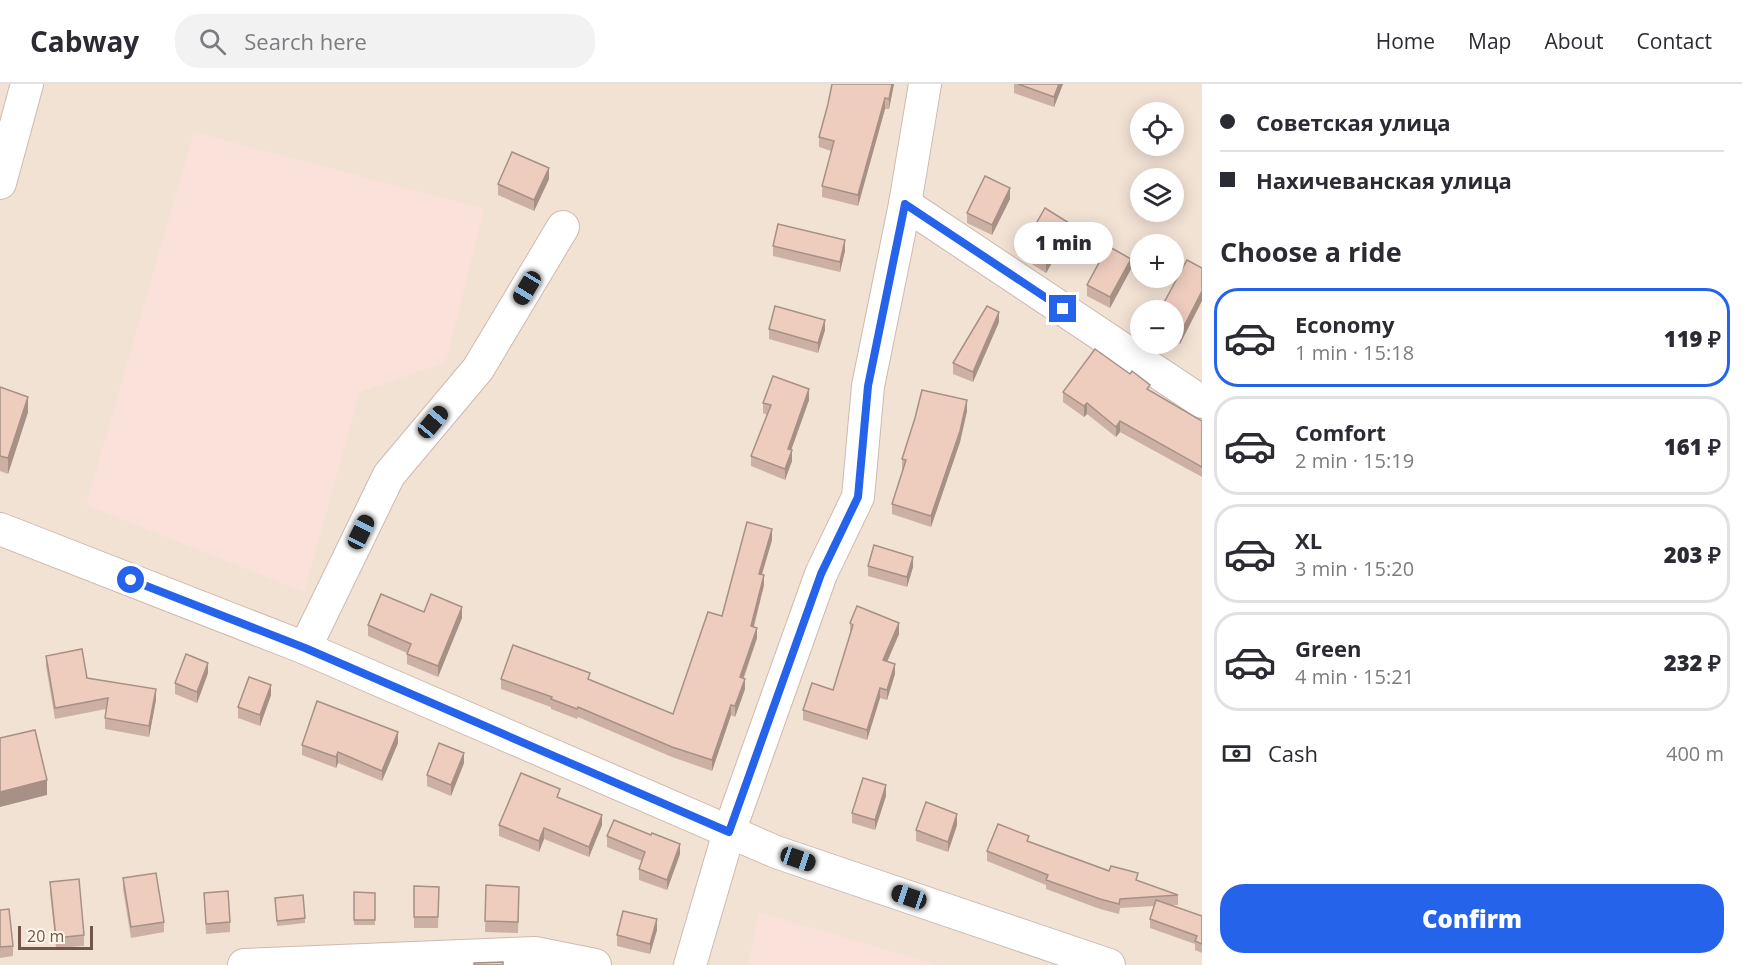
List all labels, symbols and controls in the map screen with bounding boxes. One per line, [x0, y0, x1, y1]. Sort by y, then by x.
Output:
search box [175, 14, 595, 68]
text: Cabway [30, 22, 139, 60]
icon: search [196, 25, 229, 58]
text: Search here [244, 26, 367, 56]
text: Home [1376, 27, 1435, 55]
text: Map [1468, 27, 1511, 55]
text: About [1544, 27, 1604, 55]
text: Contact [1637, 27, 1712, 55]
map controls [1130, 102, 1184, 354]
button: locate [1130, 102, 1184, 156]
text: Советская улица [1256, 107, 1451, 137]
text: Нахичеванская улица [1256, 165, 1512, 195]
button: layers [1130, 168, 1184, 222]
callout: 1 min [1014, 222, 1112, 264]
text: 1 min [1035, 229, 1092, 256]
text: Choose a ride [1220, 233, 1402, 270]
button: + [1130, 234, 1184, 288]
car [510, 268, 544, 308]
route end [1049, 295, 1076, 322]
button: − [1130, 300, 1184, 354]
text: Economy [1295, 309, 1394, 339]
icon: car [1223, 311, 1277, 365]
text: 119 ₽ [1664, 323, 1721, 353]
text: 1 min · 15:18 [1295, 339, 1414, 366]
car [415, 402, 451, 442]
text: Comfort [1295, 417, 1386, 447]
icon: car [1223, 419, 1277, 473]
text: 161 ₽ [1664, 431, 1721, 461]
text: 2 min · 15:19 [1295, 447, 1414, 474]
car [345, 512, 377, 552]
text: XL [1295, 525, 1322, 555]
icon: car [1223, 527, 1277, 581]
text: 203 ₽ [1664, 539, 1721, 569]
text: 3 min · 15:20 [1295, 555, 1414, 582]
route start [117, 566, 144, 593]
text: Green [1295, 633, 1361, 663]
icon: car [1223, 635, 1277, 689]
text: 232 ₽ [1664, 647, 1721, 677]
text: 4 min · 15:21 [1295, 663, 1414, 690]
icon: cash [1220, 737, 1253, 770]
text: Cash [1268, 738, 1318, 768]
text: 400 m [1666, 740, 1724, 767]
car [778, 845, 818, 873]
car [889, 883, 929, 911]
button: Confirm [1220, 884, 1724, 953]
scale bar [18, 923, 93, 950]
text: 20 m [27, 925, 64, 947]

